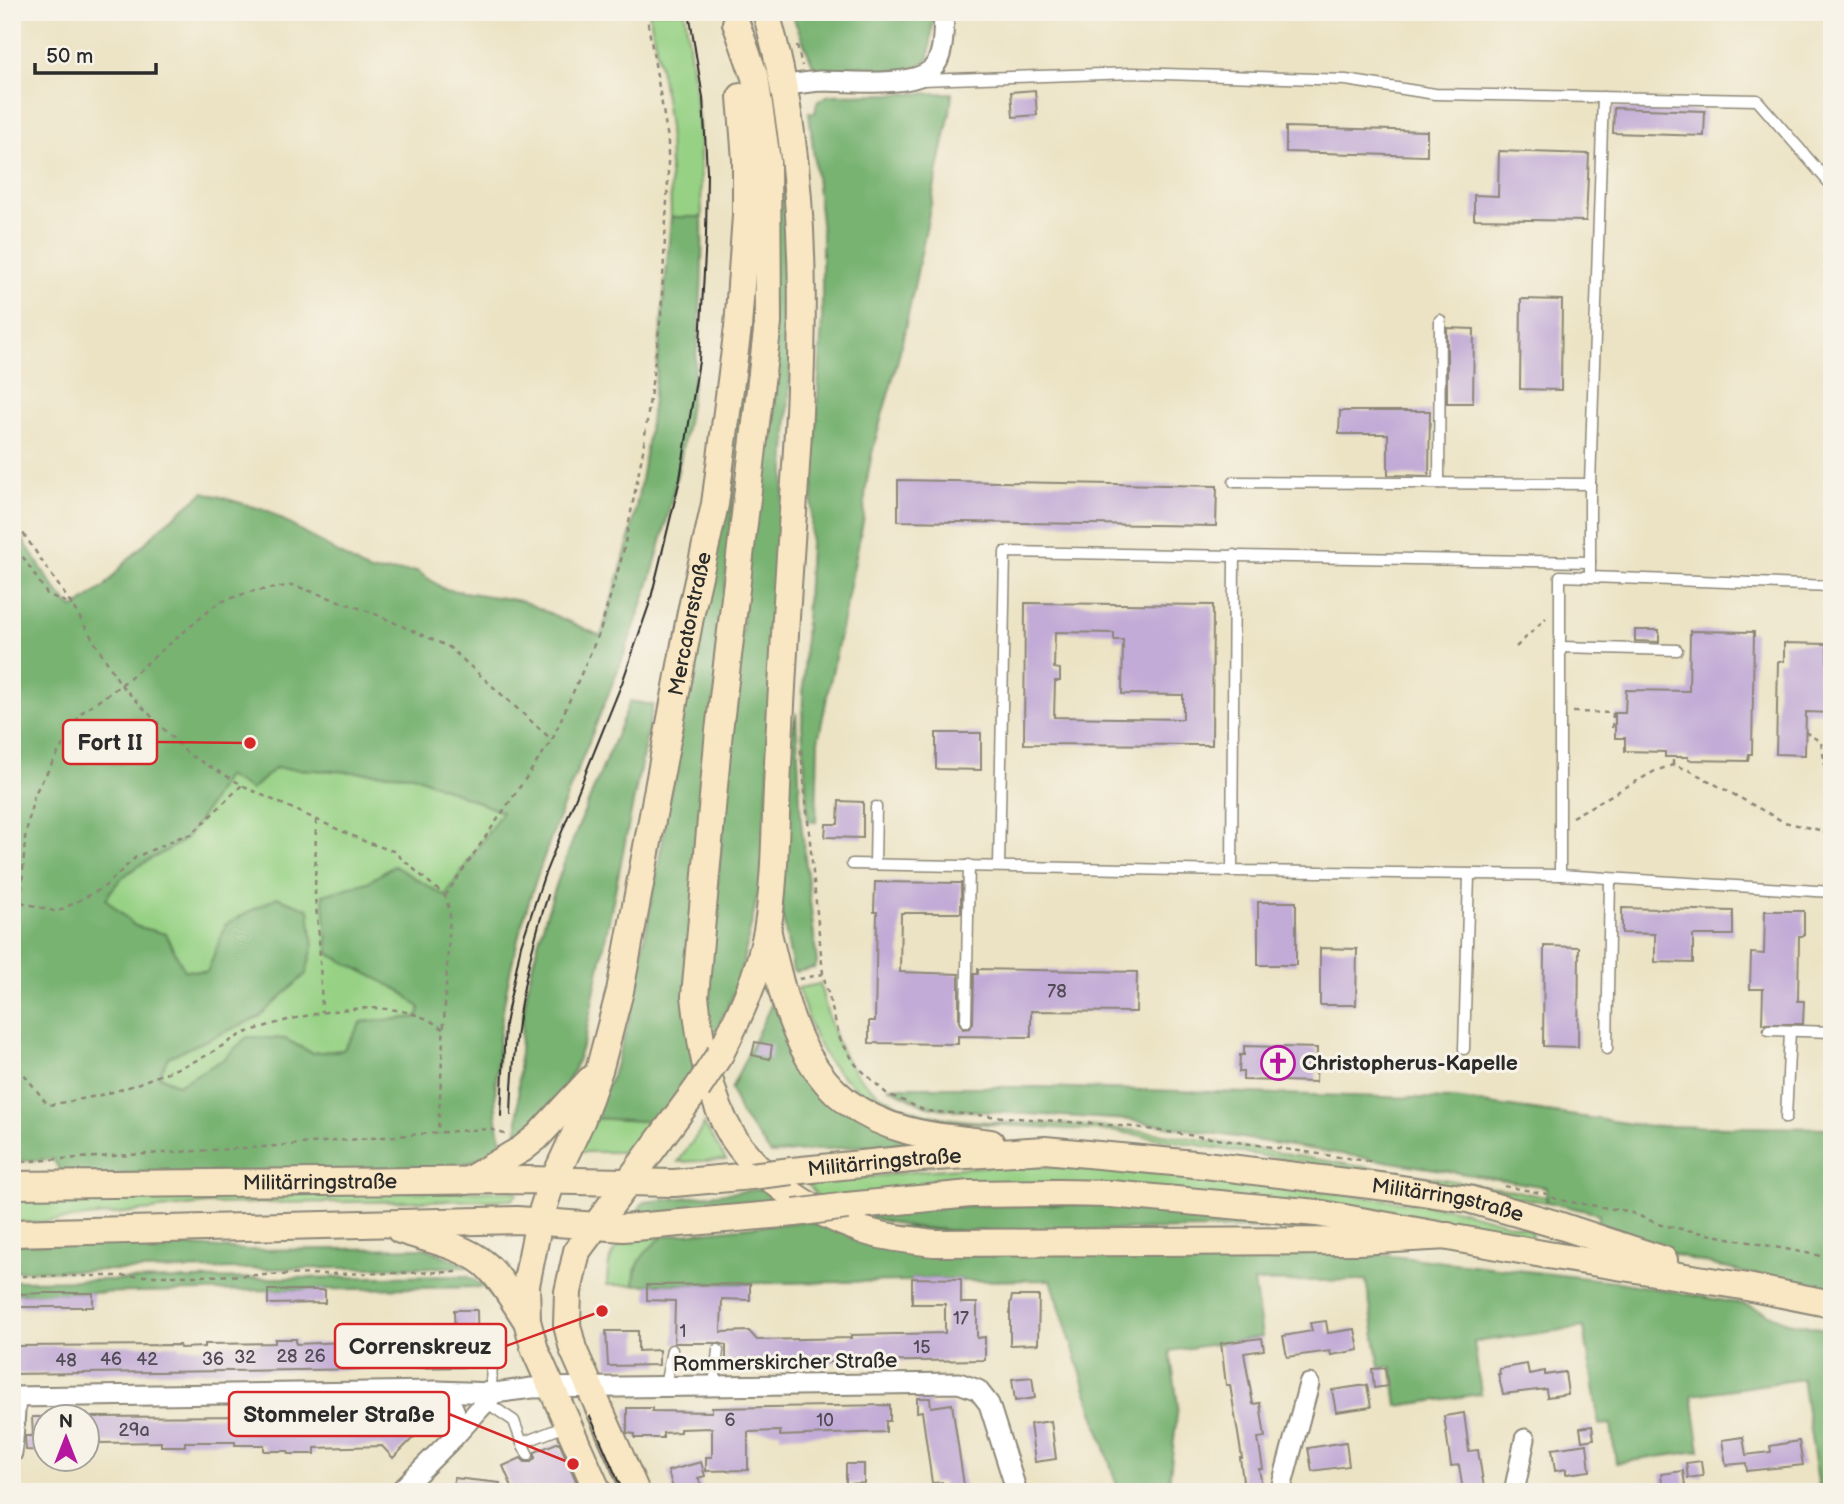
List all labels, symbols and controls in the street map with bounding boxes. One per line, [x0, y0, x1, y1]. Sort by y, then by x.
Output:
scale bar [35, 32, 156, 76]
text: 50 m [46, 44, 93, 69]
street label: Mercatorstraße [664, 550, 717, 698]
callout: Fort II [63, 720, 157, 764]
text: Fort II [77, 729, 143, 757]
house number: 78 [1047, 981, 1067, 1002]
church icon: Christopherus-Kapelle [1259, 1044, 1297, 1082]
place label: Christopherus-Kapelle [1302, 1051, 1518, 1076]
street label: Militärringstraße [806, 1143, 962, 1182]
street label: Militärringstraße [243, 1169, 397, 1196]
street label: Militärringstraße [1370, 1173, 1527, 1227]
house number: 17 [953, 1308, 969, 1329]
house number: 1 [680, 1321, 686, 1342]
callout: Correnskreuz [335, 1324, 506, 1368]
text: Correnskreuz [349, 1333, 491, 1361]
house number: 15 [913, 1337, 931, 1358]
house number: 28 [276, 1346, 298, 1367]
house number: 26 [304, 1346, 326, 1367]
house number: 32 [234, 1347, 256, 1368]
street label: Rommerskircher Straße [672, 1348, 898, 1377]
house number: 46 [100, 1349, 122, 1370]
house number: 42 [136, 1349, 158, 1370]
house number: 36 [202, 1349, 224, 1370]
house number: 48 [55, 1350, 77, 1371]
callout: Stommeler Straße [229, 1392, 449, 1436]
text: Stommeler Straße [243, 1401, 435, 1429]
north arrow [32, 1402, 102, 1472]
house number: 6 [725, 1410, 736, 1431]
house number: 10 [816, 1410, 834, 1431]
text: N [59, 1411, 73, 1434]
house number: 29a [118, 1420, 150, 1441]

